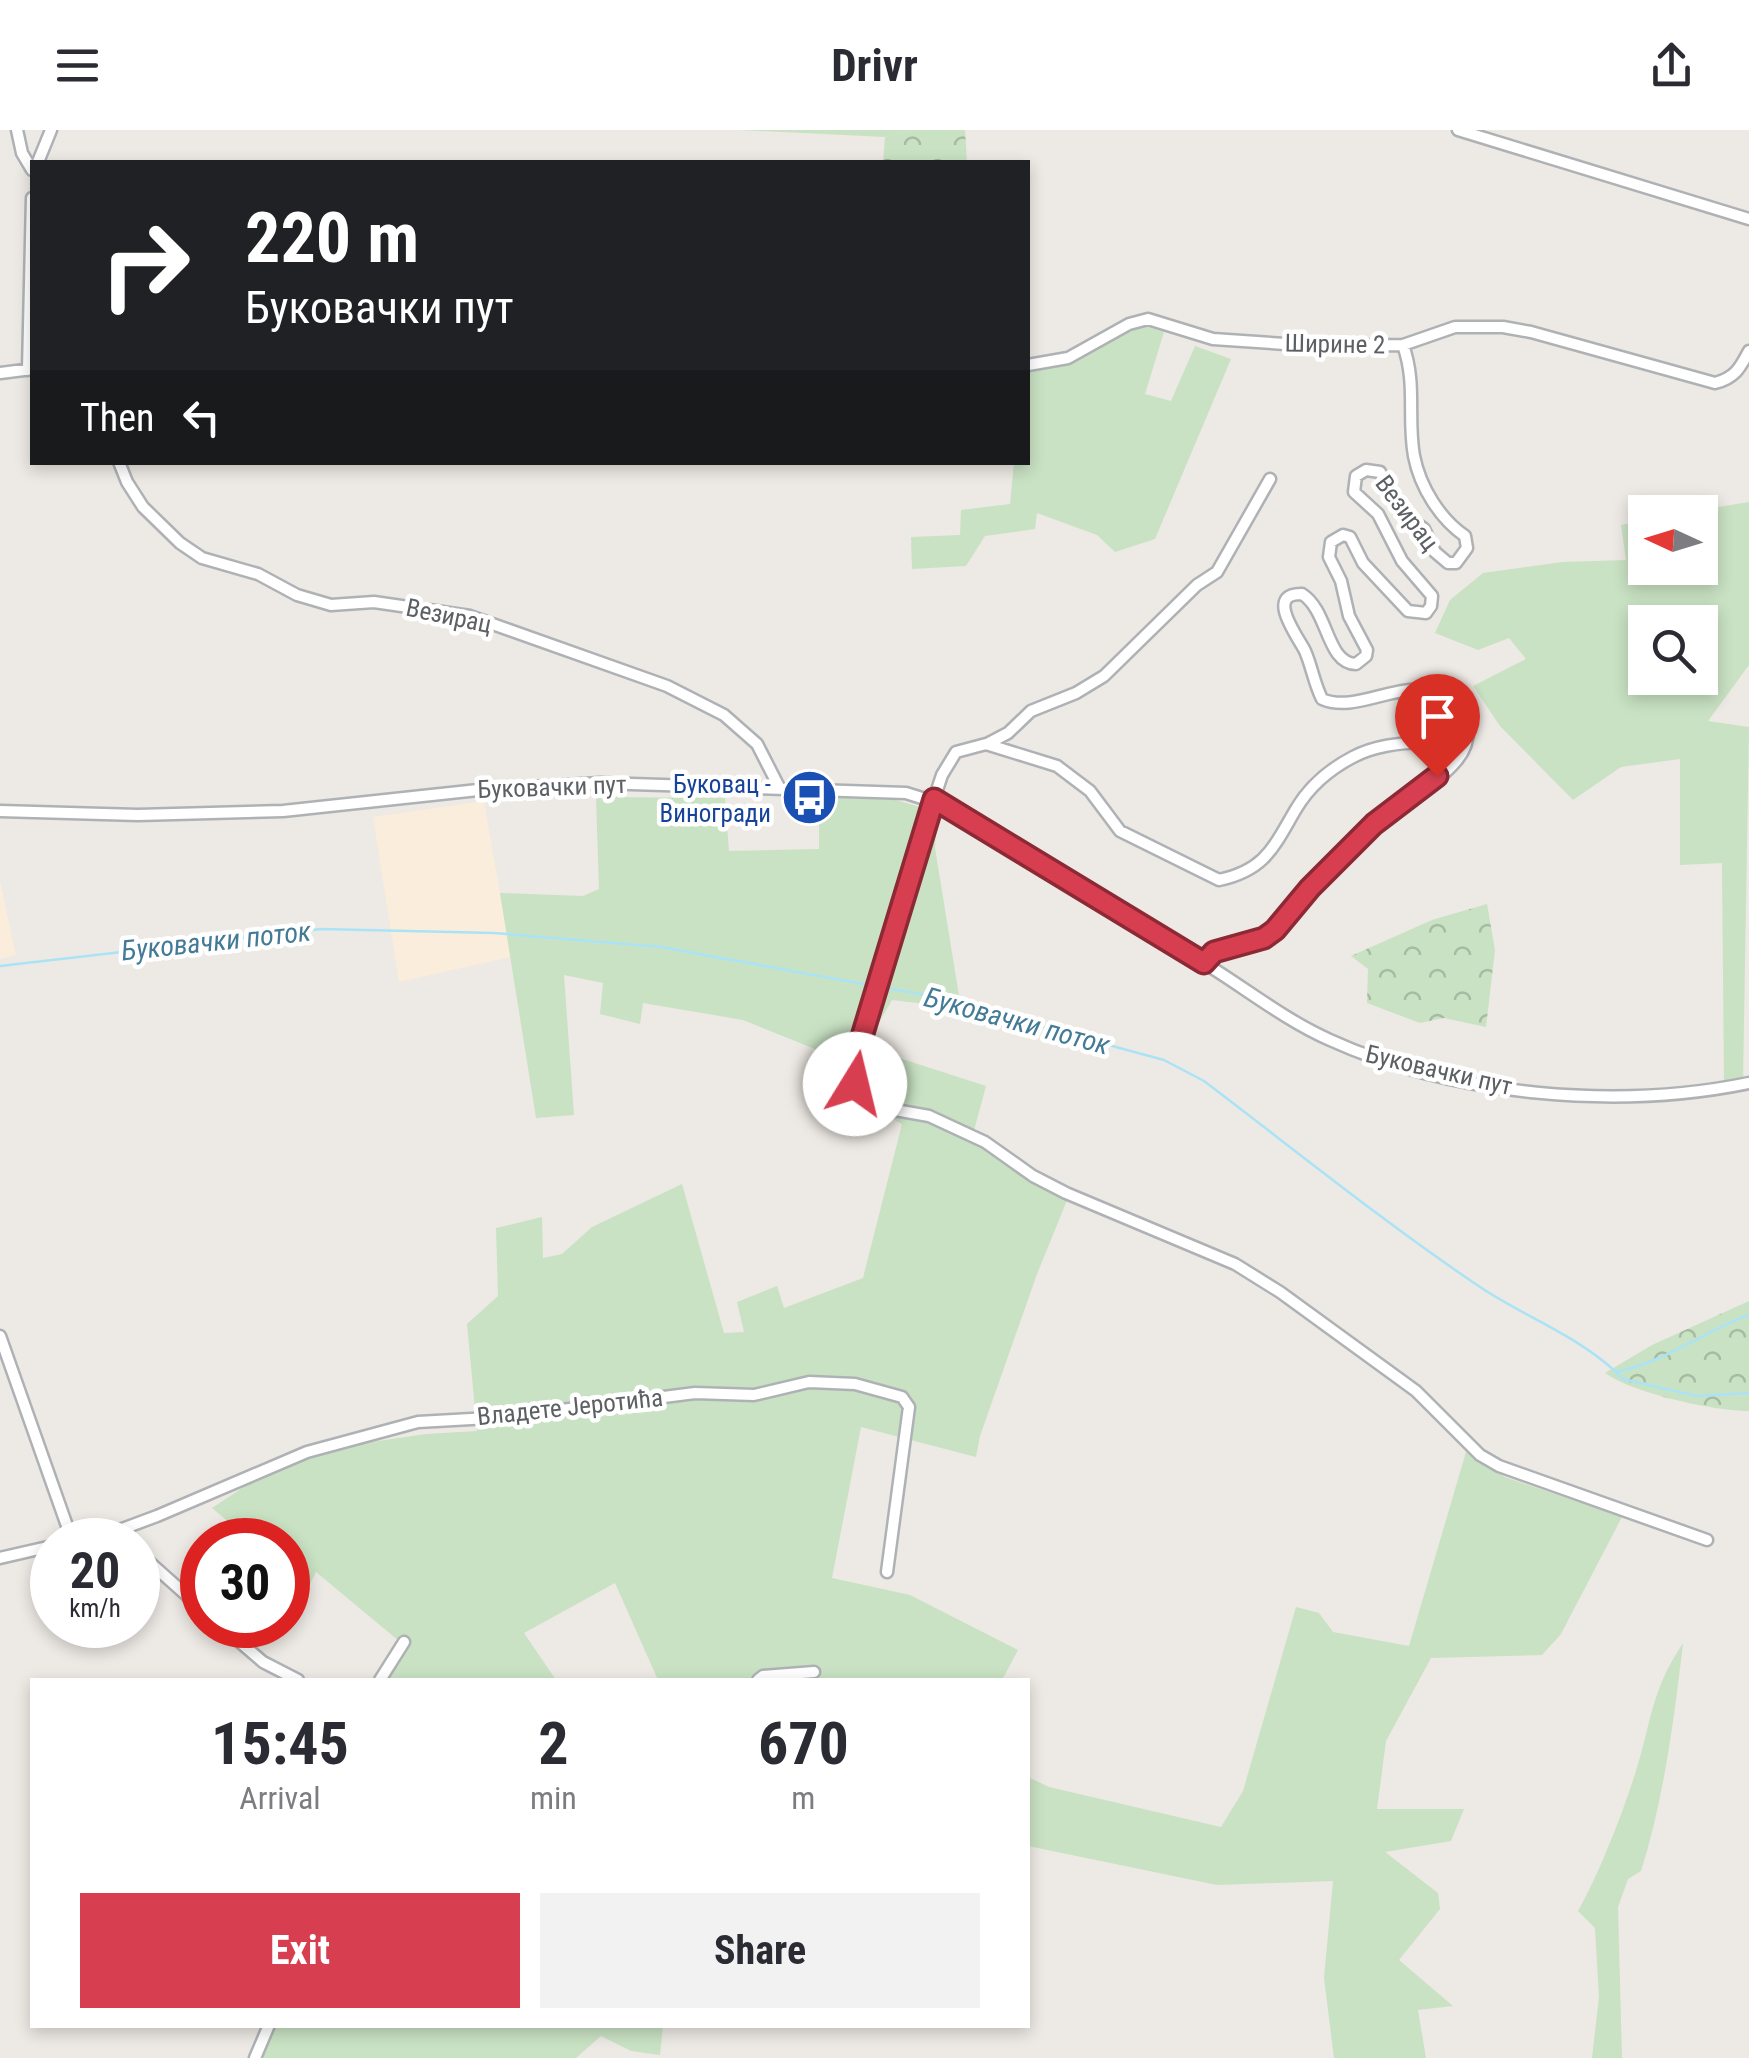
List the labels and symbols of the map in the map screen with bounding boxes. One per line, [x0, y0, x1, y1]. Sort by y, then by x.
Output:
street label: Ширине 2 [1284, 329, 1386, 359]
street label: Везирац [1369, 470, 1445, 556]
north arrow [1628, 495, 1718, 585]
street label: Везирац [404, 593, 494, 639]
pin [1395, 674, 1480, 777]
bus stop icon: Буковац - Виногради [780, 768, 840, 828]
street label: Буковачки пут [477, 770, 627, 804]
place label: Буковац - Виногради [660, 770, 771, 828]
water label: Буковачки поток [120, 915, 313, 967]
water label: Буковачки поток [921, 980, 1114, 1062]
position arrow [803, 1032, 907, 1136]
street label: Буковачки пут [1363, 1039, 1515, 1101]
street label: Владете Јеротића [476, 1383, 664, 1431]
speed limit sign: 30 [180, 1518, 310, 1648]

